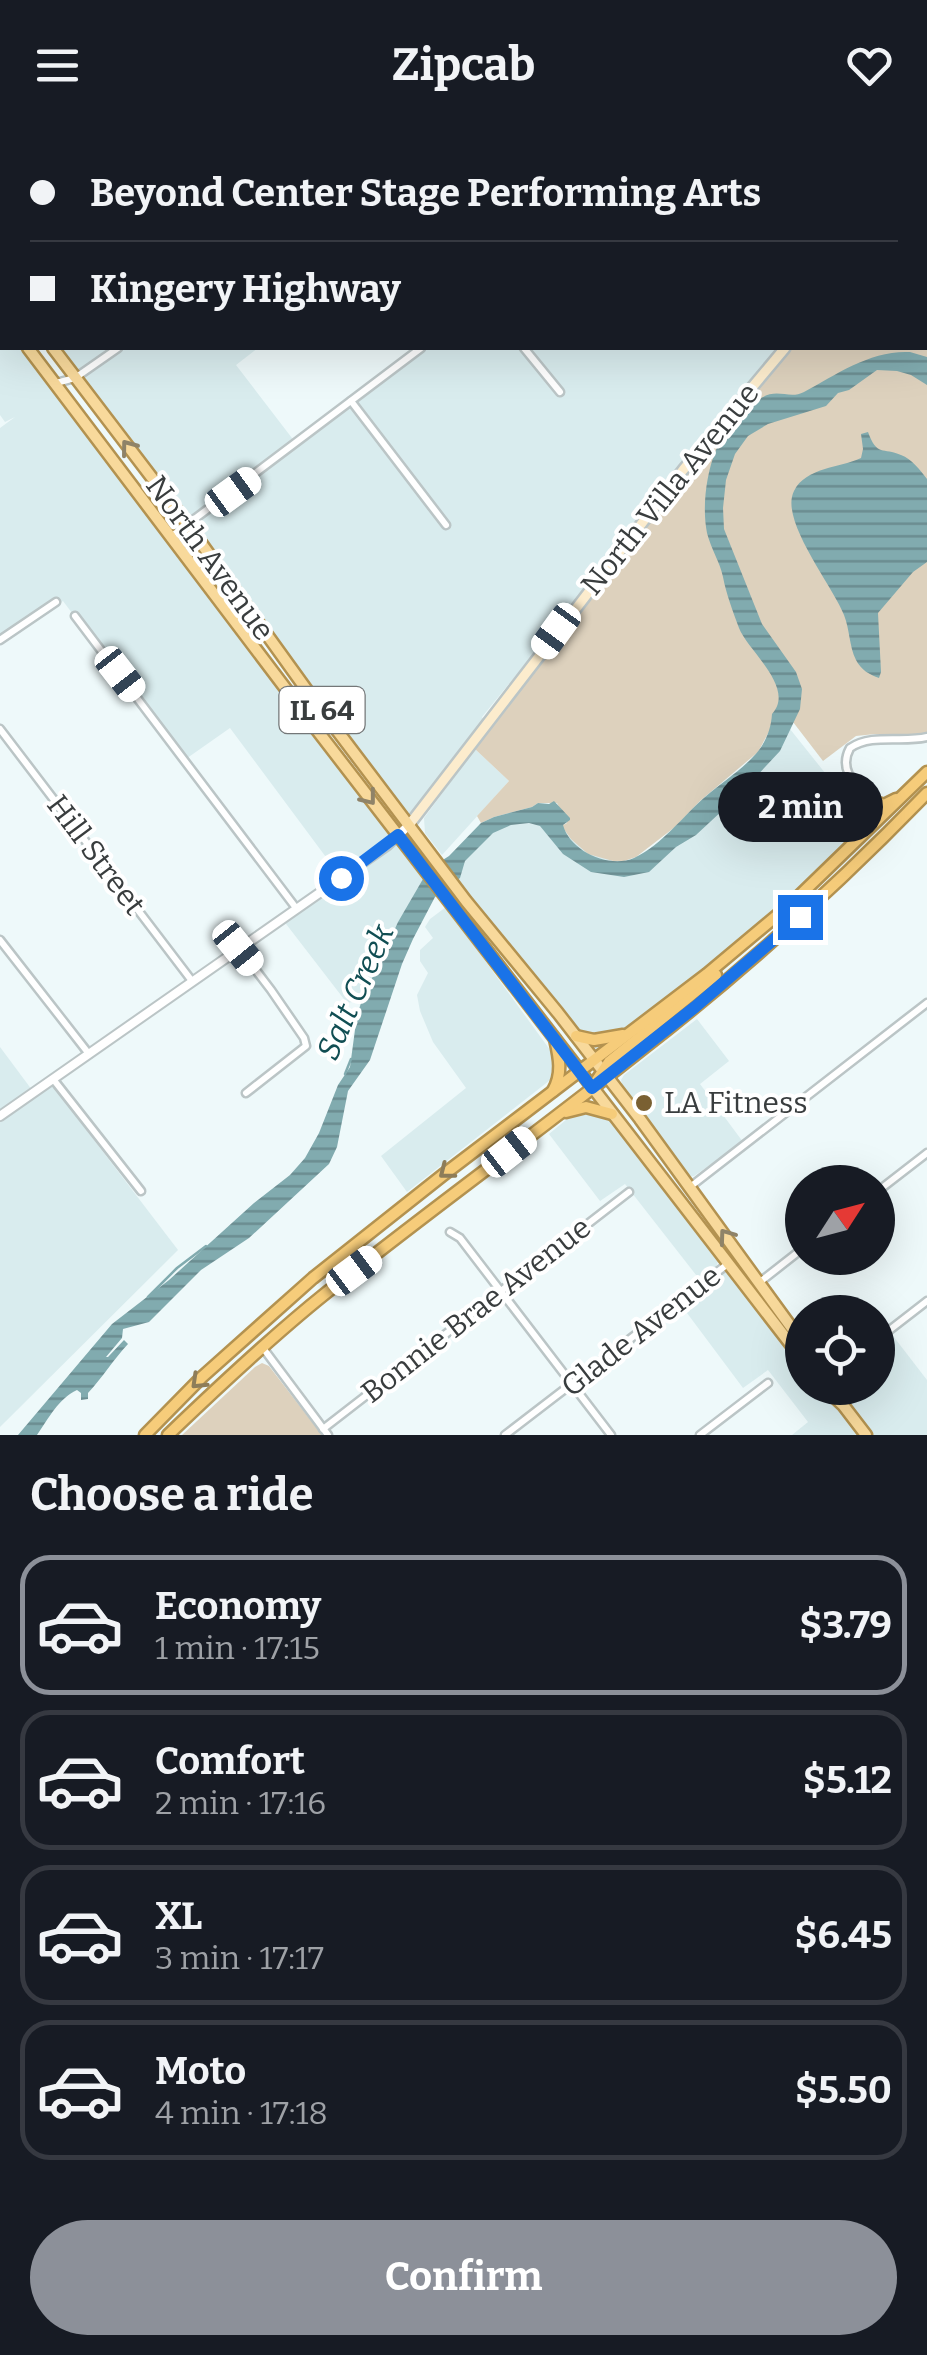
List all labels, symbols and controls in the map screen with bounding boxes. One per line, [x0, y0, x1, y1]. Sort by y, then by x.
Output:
icon: menu [30, 38, 85, 93]
text: Zipcab [392, 38, 535, 92]
icon: heart [842, 38, 897, 93]
text: Beyond Center Stage Performing Arts [90, 170, 761, 216]
text: Kingery Highway [90, 266, 401, 312]
street label: North Villa Avenue [574, 376, 766, 602]
one-way arrow [123, 440, 140, 458]
car [200, 462, 266, 522]
street label: North Avenue [138, 469, 282, 647]
car [526, 598, 586, 664]
car [90, 641, 150, 707]
road number: IL 64 [280, 687, 364, 733]
callout: 2 min [718, 772, 882, 842]
one-way arrow [358, 787, 375, 805]
street label: Hill Street [39, 788, 153, 922]
text: 2 min [758, 788, 843, 826]
route start [319, 856, 364, 901]
route end [778, 895, 823, 940]
car [207, 915, 269, 981]
water label: Salt Creek [308, 918, 402, 1066]
place label: LA Fitness [664, 1085, 808, 1121]
marker: LA Fitness [633, 1092, 655, 1114]
car [476, 1122, 542, 1182]
one-way arrow [439, 1161, 457, 1178]
north arrow [785, 1165, 895, 1275]
map controls [785, 1165, 895, 1405]
street label: Bonnie Brae Avenue [354, 1209, 598, 1411]
one-way arrow [720, 1229, 738, 1247]
car [321, 1241, 387, 1301]
street label: Glade Avenue [554, 1258, 728, 1404]
button: locate [785, 1295, 895, 1405]
one-way arrow [192, 1370, 210, 1388]
text: Choose a ride [30, 1468, 313, 1522]
icon: car [35, 1580, 125, 1670]
text: Economy [155, 1583, 321, 1629]
text: $3.79 [799, 1602, 892, 1648]
text: 1 min · 17:15 [155, 1629, 320, 1667]
icon: car [35, 1735, 125, 1825]
text: Comfort [155, 1738, 305, 1784]
text: $5.12 [803, 1757, 892, 1803]
text: 2 min · 17:16 [155, 1784, 326, 1822]
icon: car [35, 1890, 125, 1980]
text: XL [155, 1893, 202, 1939]
text: $6.45 [794, 1912, 892, 1958]
text: 3 min · 17:17 [155, 1939, 324, 1977]
icon: car [35, 2045, 125, 2135]
text: Moto [155, 2048, 246, 2094]
text: $5.50 [795, 2067, 892, 2113]
text: 4 min · 17:18 [155, 2094, 328, 2132]
button: Confirm [30, 2220, 897, 2335]

